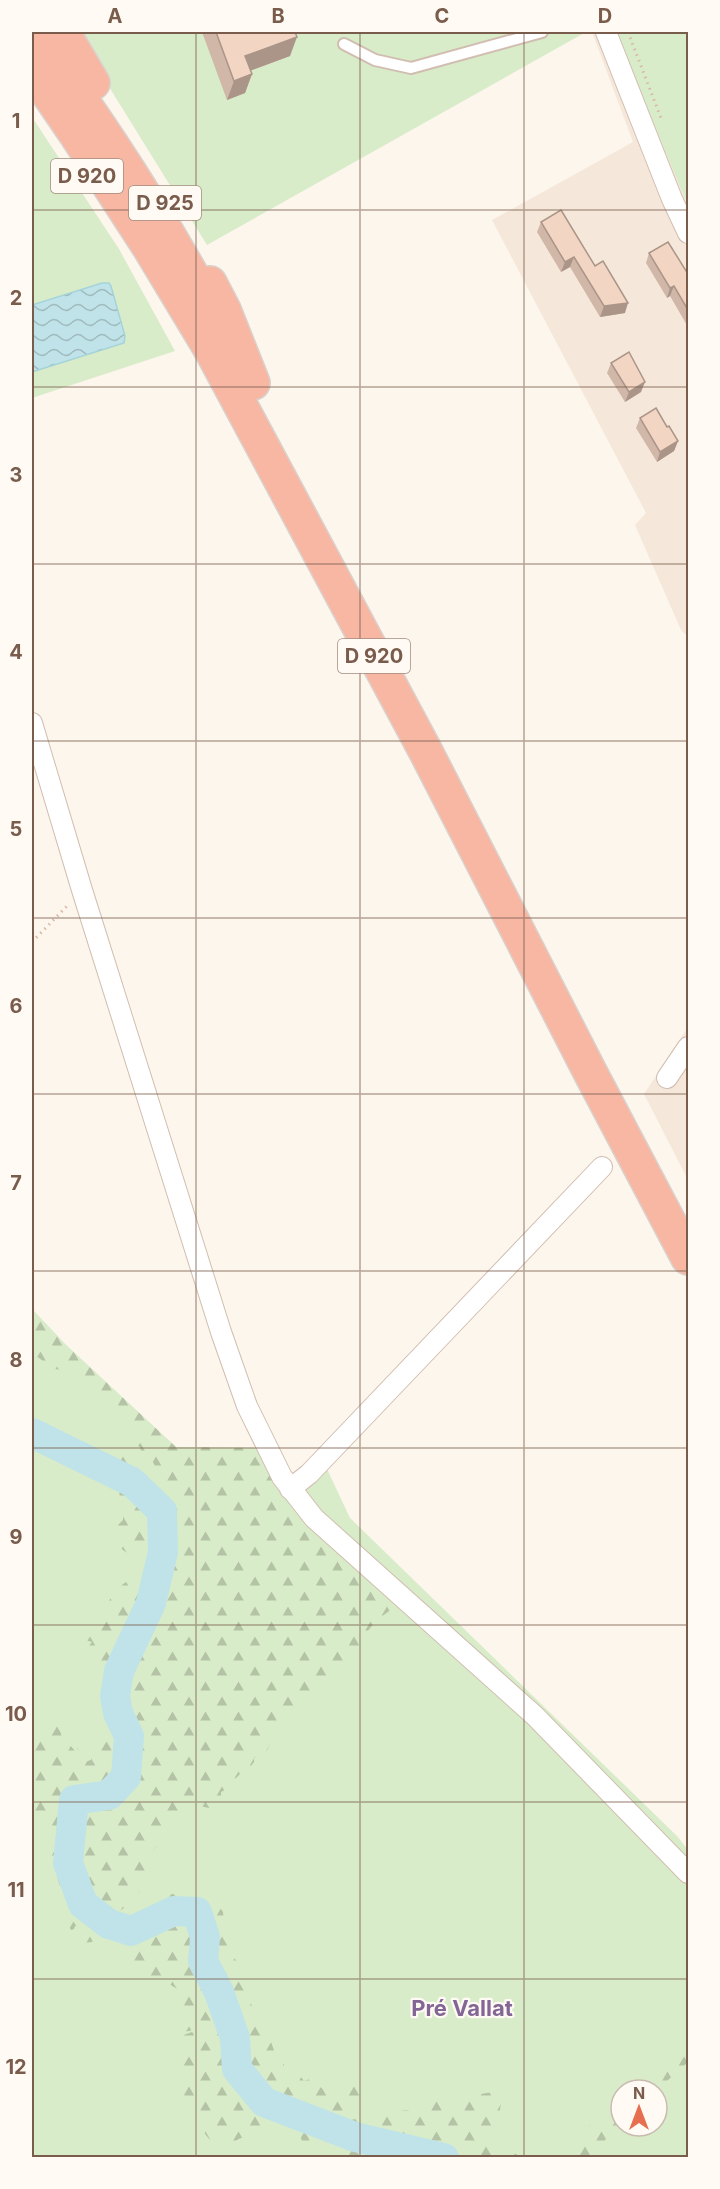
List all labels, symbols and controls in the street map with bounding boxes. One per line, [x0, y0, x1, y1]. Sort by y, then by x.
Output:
text: A [108, 4, 123, 28]
text: B [271, 4, 285, 28]
text: C [435, 4, 449, 28]
text: D [598, 4, 612, 28]
text: 1 [12, 109, 20, 133]
road number: D 920 [51, 159, 123, 193]
road number: D 925 [129, 186, 201, 220]
text: 2 [10, 286, 22, 310]
text: 3 [10, 463, 22, 487]
road number: D 920 [338, 639, 410, 673]
text: 4 [9, 640, 23, 664]
text: 5 [10, 817, 22, 841]
text: 6 [10, 994, 23, 1018]
text: 7 [10, 1171, 22, 1195]
text: 8 [9, 1348, 23, 1372]
text: 9 [10, 1525, 23, 1549]
text: 10 [5, 1702, 27, 1726]
text: 11 [7, 1878, 25, 1902]
district label: Pré Vallat [411, 1995, 513, 2021]
text: 12 [5, 2055, 27, 2079]
north arrow [609, 2078, 669, 2138]
text: N [633, 2083, 645, 2103]

